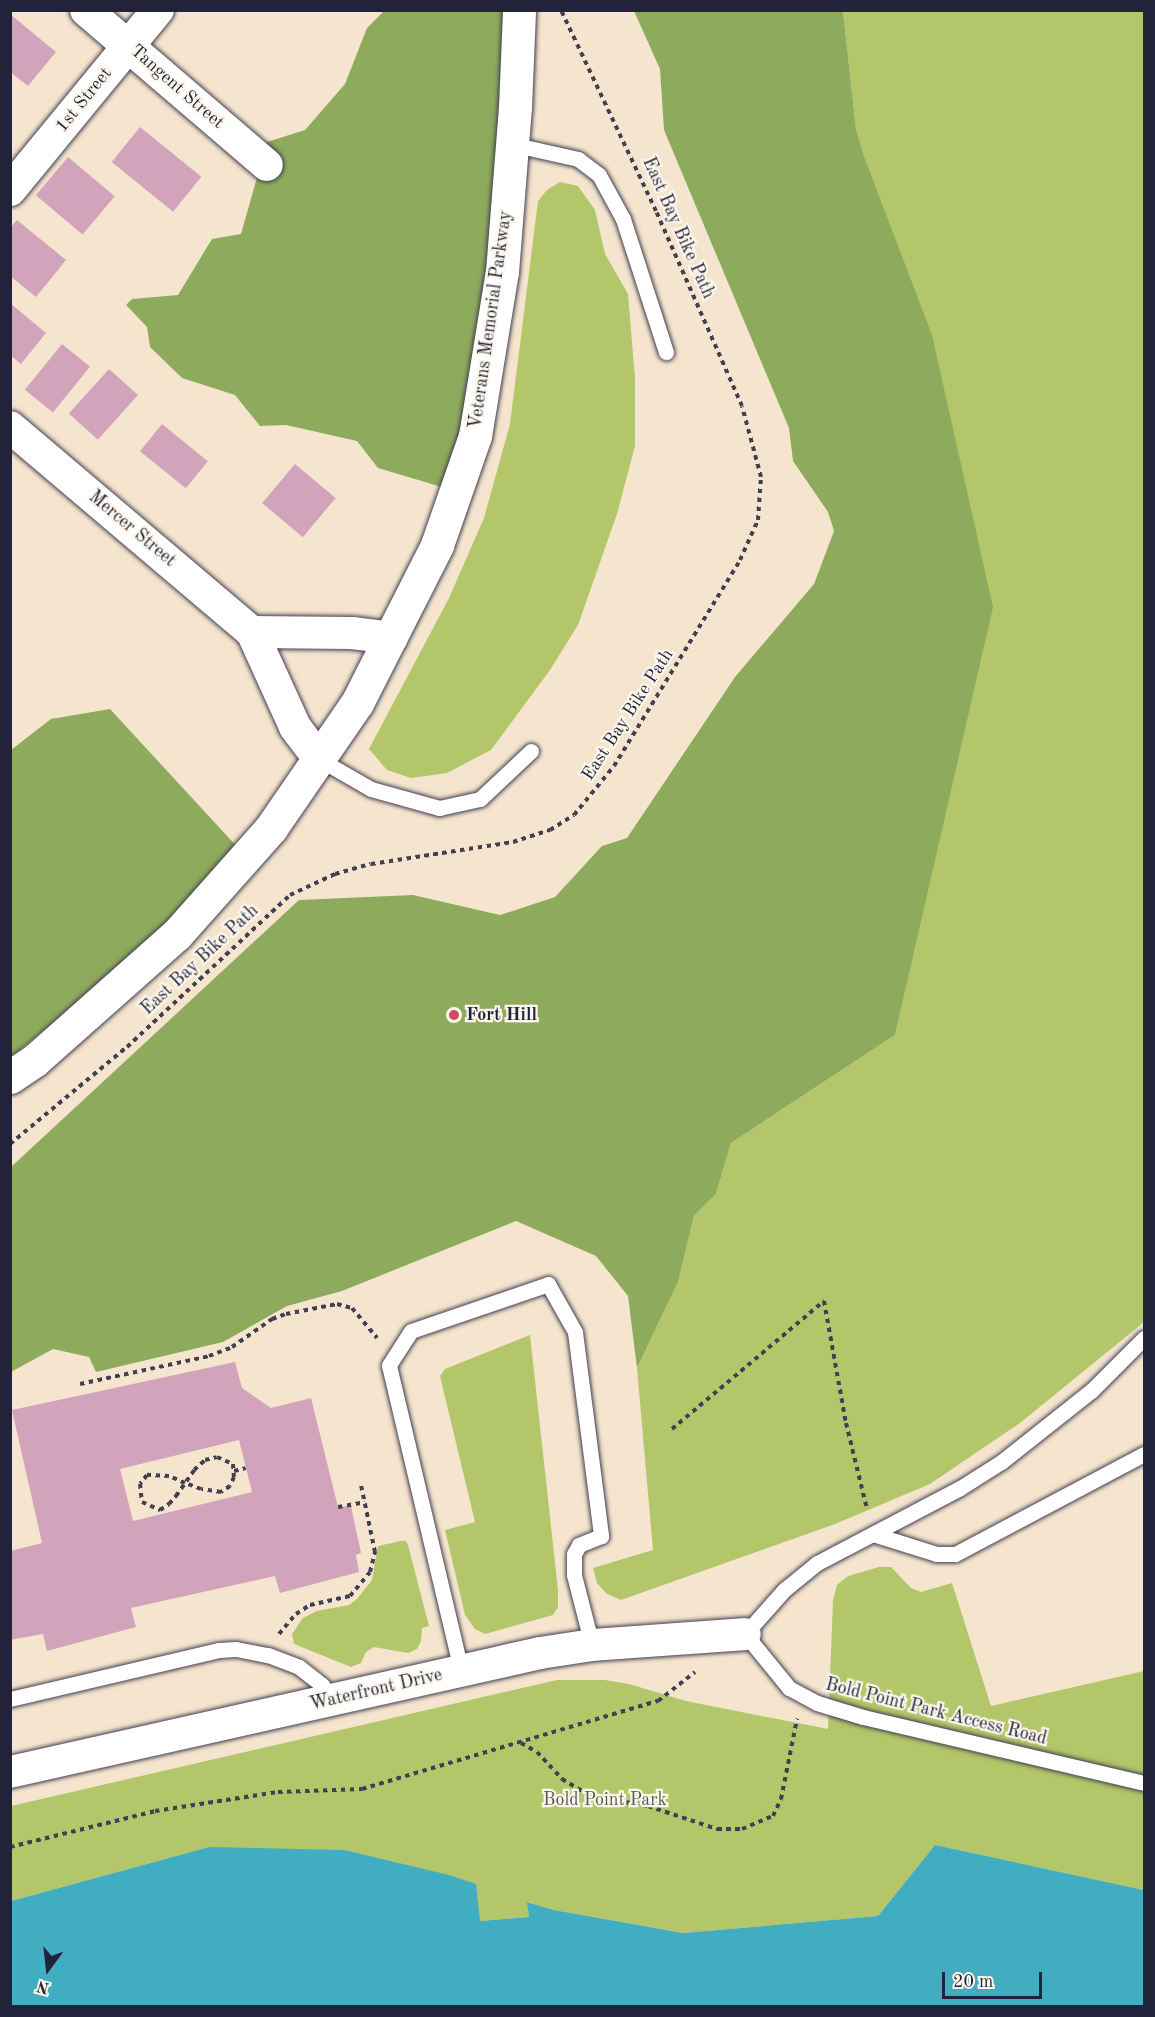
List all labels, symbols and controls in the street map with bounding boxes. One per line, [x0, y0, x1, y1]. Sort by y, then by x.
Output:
street label: Tangent Street [126, 40, 228, 134]
street label: 1st Street [51, 63, 117, 137]
street label: East Bay Bike Path [637, 154, 719, 302]
street label: Veterans Memorial Parkway [465, 210, 517, 430]
street label: Mercer Street [84, 486, 180, 572]
street label: East Bay Bike Path [577, 645, 679, 785]
street label: East Bay Bike Path [137, 900, 263, 1020]
place label: Fort Hill [466, 1004, 537, 1026]
marker: Fort Hill [447, 1008, 461, 1022]
street label: Waterfront Drive [308, 1664, 444, 1716]
street label: Bold Point Park Access Road [823, 1674, 1049, 1750]
park label: Bold Point Park [543, 1789, 667, 1811]
north arrow [18, 1939, 78, 1999]
scale bar [945, 1960, 1046, 1998]
text: 20 m [953, 1973, 993, 1991]
text: N [35, 1977, 51, 1996]

